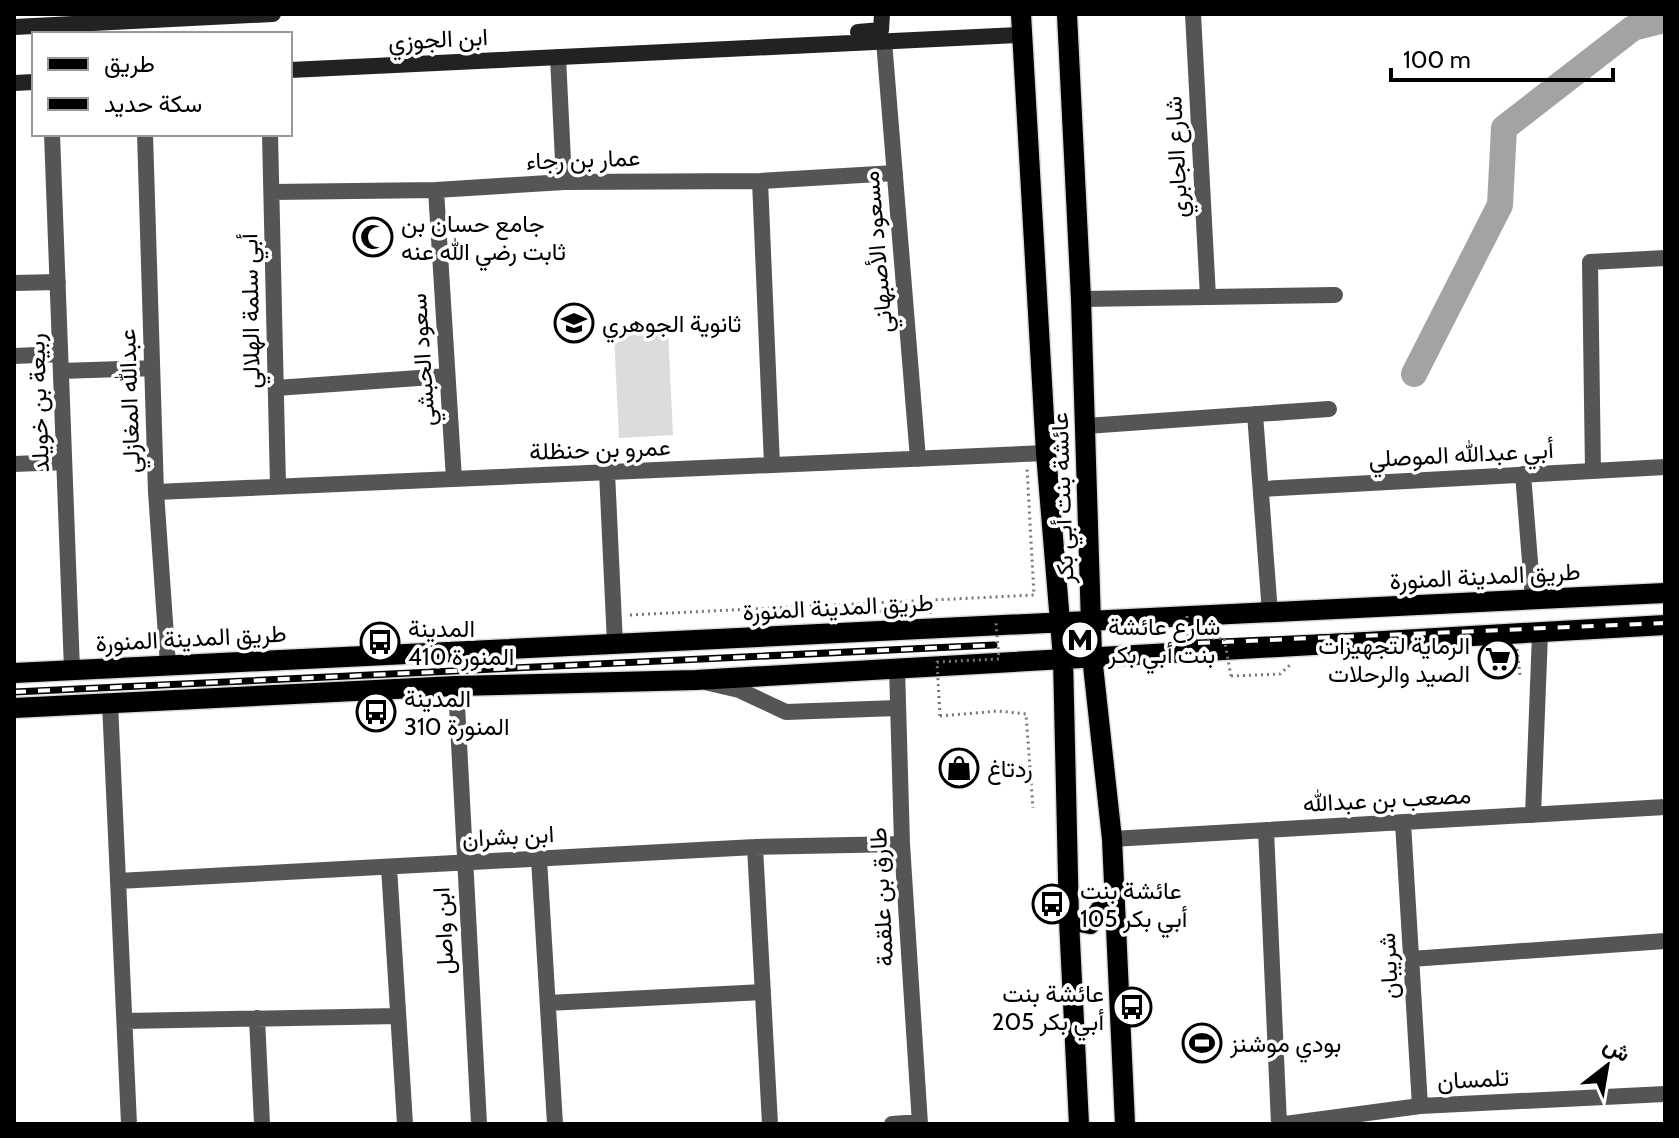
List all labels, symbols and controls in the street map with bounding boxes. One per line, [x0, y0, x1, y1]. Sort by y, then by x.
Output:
street label: ابن الجوزي [387, 22, 489, 61]
legend [32, 32, 292, 136]
scale bar [1391, 32, 1613, 82]
text: 100 m [1403, 45, 1471, 74]
text: طريق [104, 49, 155, 79]
text: سكة حديد [104, 89, 202, 118]
street label: شارع الجابري [1158, 95, 1199, 219]
street label: عمار بن رجاء [525, 143, 641, 176]
street label: مسعود الأصبهاني [855, 169, 904, 334]
place label: جامع حسان بن ثابت رضي الله عنه [401, 209, 566, 271]
mosque icon: جامع حسان بن ثابت رضي الله عنه [352, 216, 394, 258]
street label: أبي سلمة الهلالي [234, 233, 271, 389]
street label: سعود الحبشي [403, 292, 446, 427]
school or university icon: ثانوية الجوهري [553, 302, 595, 344]
place label: ثانوية الجوهري [602, 309, 742, 343]
street label: عبدالله المغازلي [112, 328, 151, 474]
street label: ربيعة بن خويلد [21, 333, 56, 473]
street label: عائشة بنت أبي بكر [1045, 412, 1085, 585]
street label: عمرو بن حنظلة [529, 432, 671, 467]
street label: أبي عبدالله الموصلي [1368, 435, 1555, 478]
street label: طريق المدينة المنورة [1389, 557, 1581, 596]
street label: طريق المدينة المنورة [742, 588, 934, 627]
place label: شارع عائشة بنت أبي بكر [1107, 612, 1221, 674]
place label: المدينة المنورة 410 [408, 614, 514, 672]
street label: طريق المدينة المنورة [95, 619, 287, 658]
metro station icon: شارع عائشة بنت أبي بكر [1059, 619, 1101, 661]
bus stop icon: المدينة المنورة 410 [359, 621, 401, 663]
place label: الرماية لتجهيزات الصيد والرحلات [1318, 631, 1470, 689]
supermarket icon: الرماية لتجهيزات الصيد والرحلات [1477, 638, 1519, 680]
place label: المدينة المنورة 310 [404, 684, 509, 742]
bus stop icon: المدينة المنورة 310 [355, 691, 397, 733]
shop icon: ردتاغ [938, 747, 980, 789]
place label: ردتاغ [987, 754, 1033, 785]
street label: مصعب بن عبدالله [1302, 780, 1472, 818]
street label: ابن بشران [461, 819, 555, 854]
street label: طارق بن علقمة [863, 827, 900, 967]
place label: عائشة بنت أبي بكر 105 [1080, 876, 1188, 938]
bus stop icon: عائشة بنت أبي بكر 105 [1031, 883, 1073, 925]
street label: ابن واصل [426, 886, 461, 976]
street label: شريبان [1372, 932, 1405, 1000]
place label: عائشة بنت أبي بكر 205 [992, 979, 1104, 1041]
bus stop icon: عائشة بنت أبي بكر 205 [1111, 986, 1153, 1028]
sports icon: بودي موشنز [1181, 1022, 1223, 1064]
north arrow [1567, 1026, 1647, 1106]
place label: بودي موشنز [1229, 1029, 1341, 1063]
text: ش [1599, 1031, 1635, 1068]
street label: تلمسان [1436, 1063, 1510, 1095]

